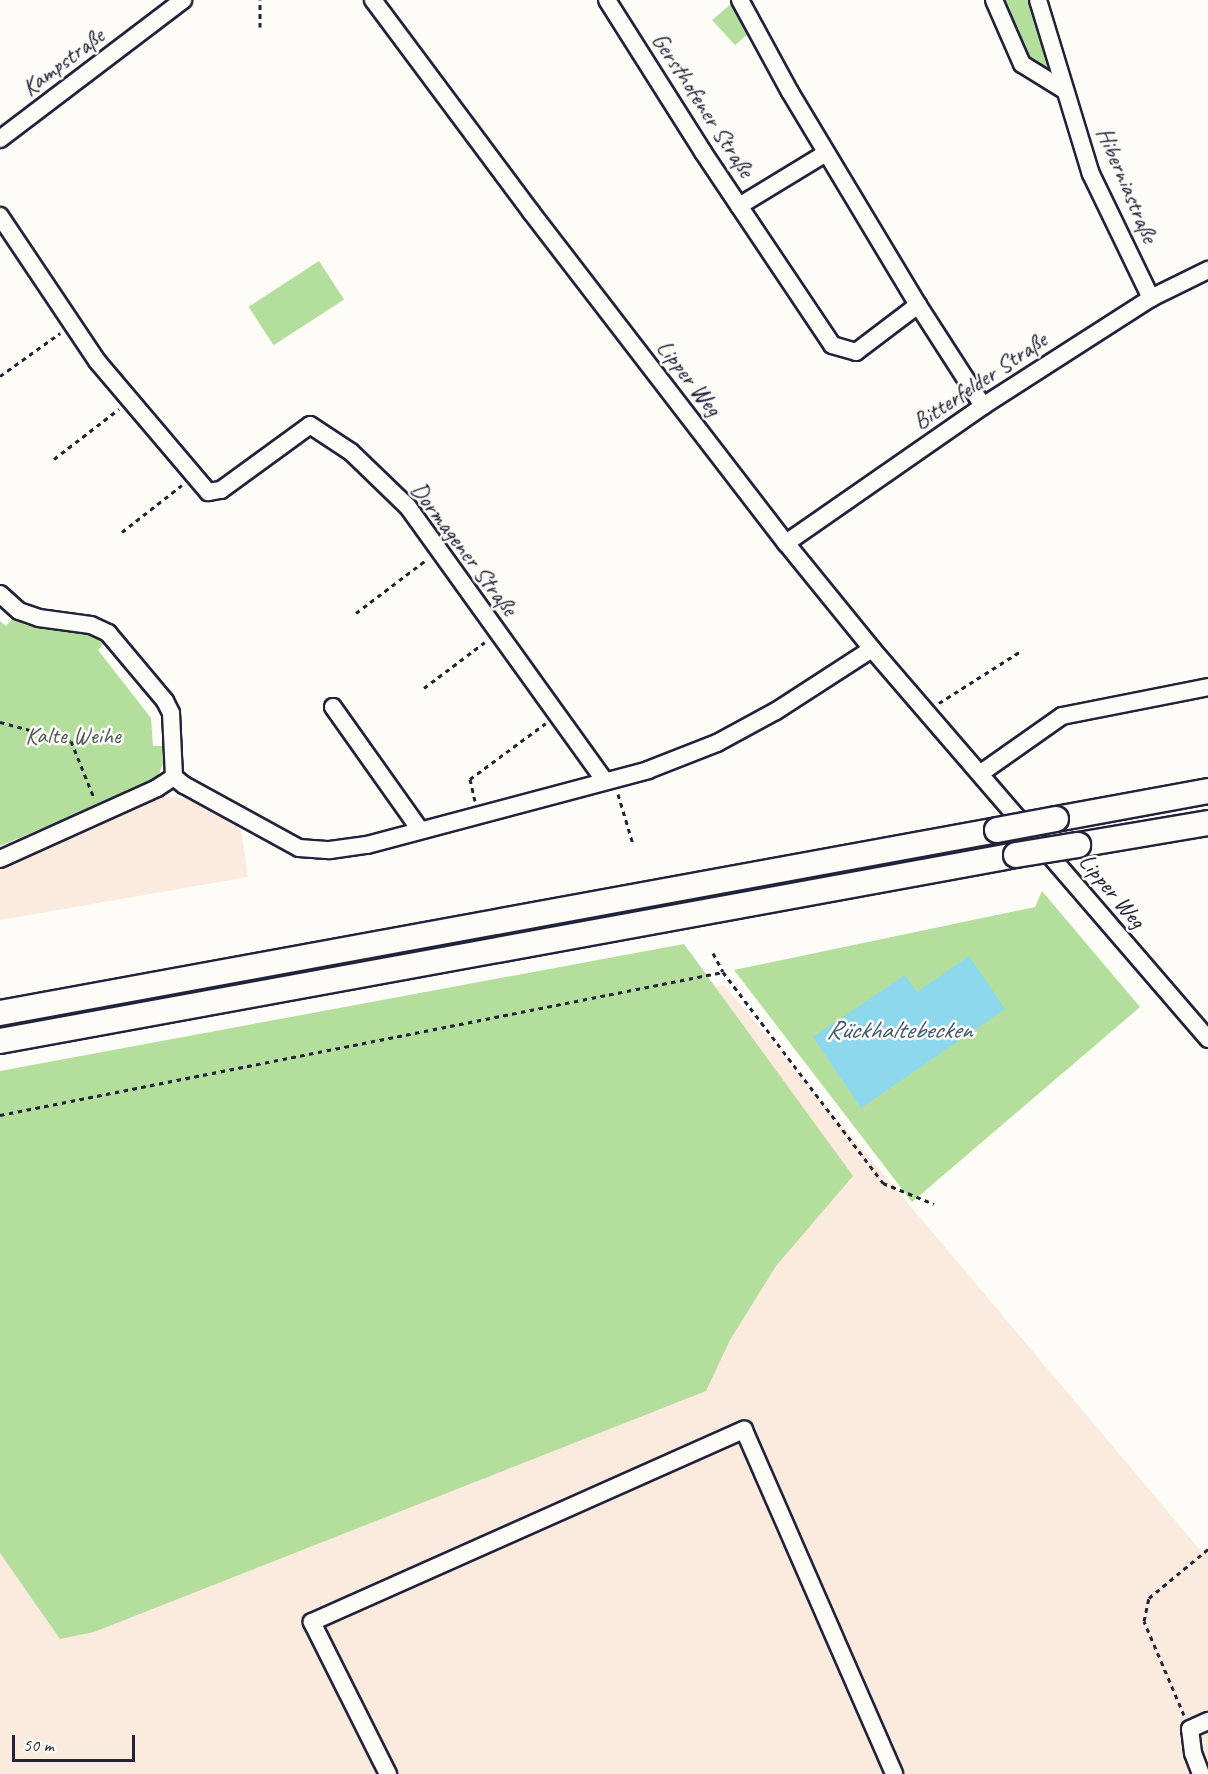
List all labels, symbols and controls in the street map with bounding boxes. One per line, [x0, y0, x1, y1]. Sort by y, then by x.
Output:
street label: Kampstraße [16, 22, 110, 102]
street label: Gersthofener Straße [645, 27, 761, 183]
street label: Hiberniastraße [1090, 123, 1164, 247]
street label: Bitterfelder Straße [907, 325, 1053, 437]
street label: Lipper Weg [650, 334, 728, 422]
street label: Dormagener Straße [404, 476, 524, 622]
park label: Kalte Weihe [25, 722, 121, 750]
street label: Lipper Weg [1072, 848, 1152, 934]
water label: Rückhaltebecken [826, 1014, 972, 1046]
scale bar [15, 1723, 138, 1761]
text: 50 m [23, 1734, 54, 1756]

